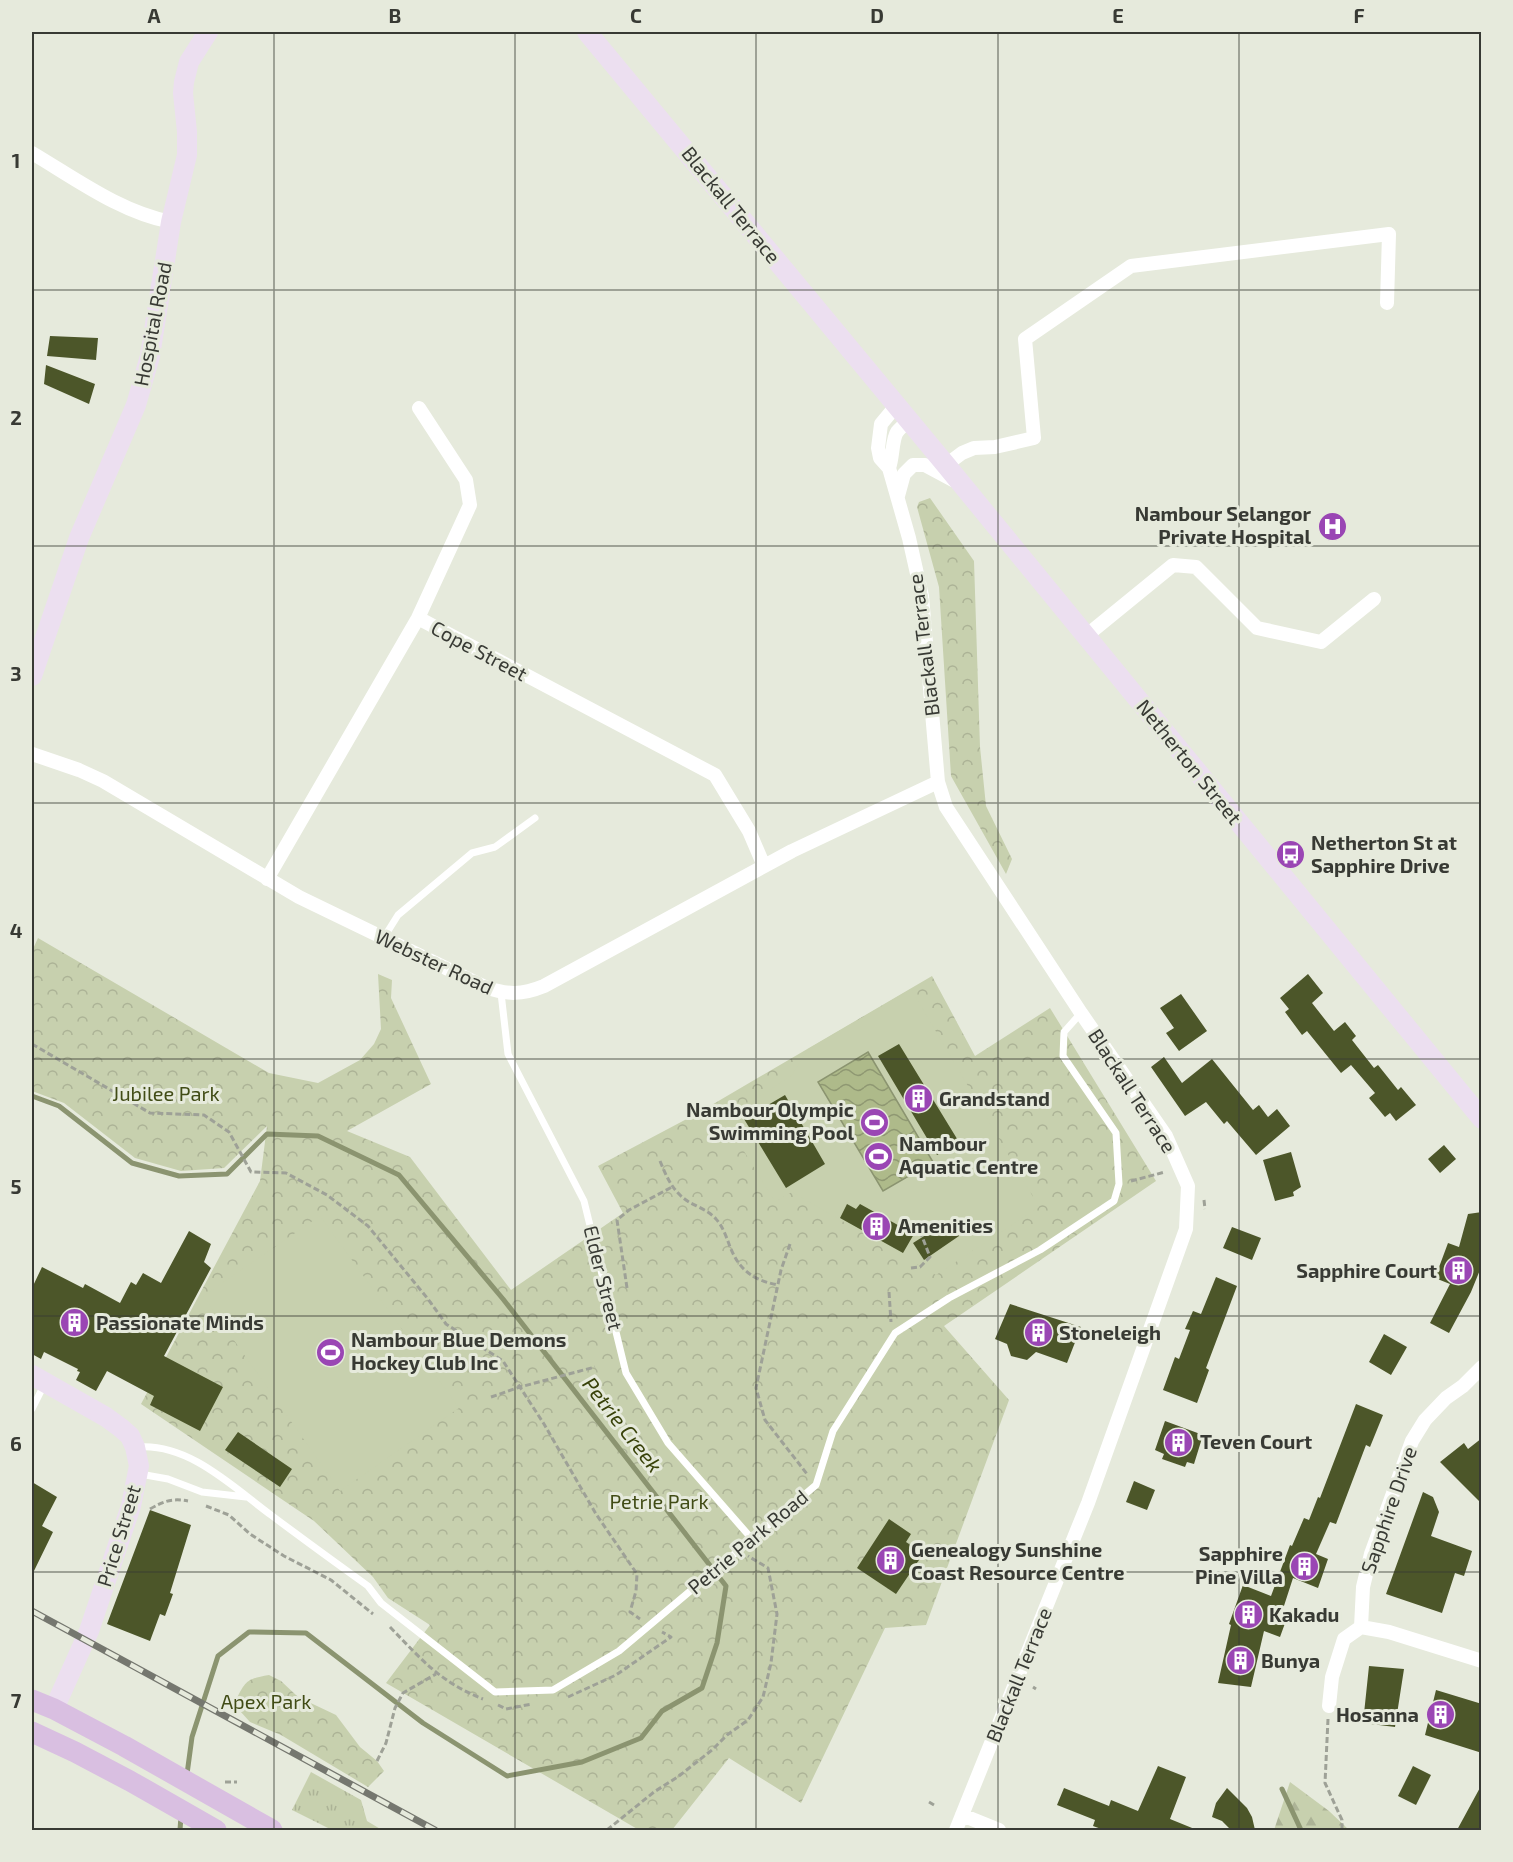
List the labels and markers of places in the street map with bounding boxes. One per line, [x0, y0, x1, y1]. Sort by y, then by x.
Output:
place label: Nambour Selangor Private Hospital [1135, 501, 1311, 548]
hospital icon: Nambour Selangor Private Hospital [1316, 510, 1348, 542]
place label: Netherton St at Sapphire Drive [1311, 830, 1457, 877]
bus stop icon: Netherton St at Sapphire Drive [1274, 838, 1306, 870]
building icon: Grandstand [902, 1083, 934, 1115]
place label: Grandstand [939, 1086, 1050, 1110]
place label: Nambour Olympic Swimming Pool [686, 1097, 854, 1144]
sports icon: Nambour Olympic Swimming Pool [859, 1106, 891, 1138]
place label: Nambour Aquatic Centre [899, 1131, 1038, 1178]
sports icon: Nambour Aquatic Centre [862, 1140, 894, 1172]
building icon: Amenities [861, 1210, 893, 1242]
place label: Amenities [898, 1213, 993, 1237]
building icon: Sapphire Court [1442, 1255, 1474, 1287]
place label: Sapphire Court [1296, 1258, 1437, 1282]
building icon: Passionate Minds [59, 1307, 91, 1339]
place label: Passionate Minds [96, 1310, 264, 1334]
building icon: Stoneleigh [1022, 1317, 1054, 1349]
place label: Stoneleigh [1059, 1320, 1161, 1344]
place label: Nambour Blue Demons Hockey Club Inc [351, 1327, 566, 1375]
sports icon: Nambour Blue Demons Hockey Club Inc [314, 1336, 346, 1368]
building icon: Teven Court [1163, 1426, 1195, 1458]
place label: Teven Court [1200, 1429, 1312, 1453]
place label: Genealogy Sunshine Coast Resource Centre [911, 1537, 1124, 1584]
place label: Sapphire Pine Villa [1195, 1541, 1283, 1588]
building icon: Genealogy Sunshine Coast Resource Centre [874, 1545, 906, 1577]
building icon: Sapphire Pine Villa [1288, 1550, 1320, 1582]
building icon: Kakadu [1232, 1599, 1264, 1631]
place label: Kakadu [1269, 1602, 1339, 1626]
building icon: Bunya [1224, 1645, 1256, 1677]
place label: Bunya [1261, 1648, 1320, 1673]
building icon: Hosanna [1424, 1699, 1456, 1731]
place label: Hosanna [1336, 1702, 1419, 1726]

